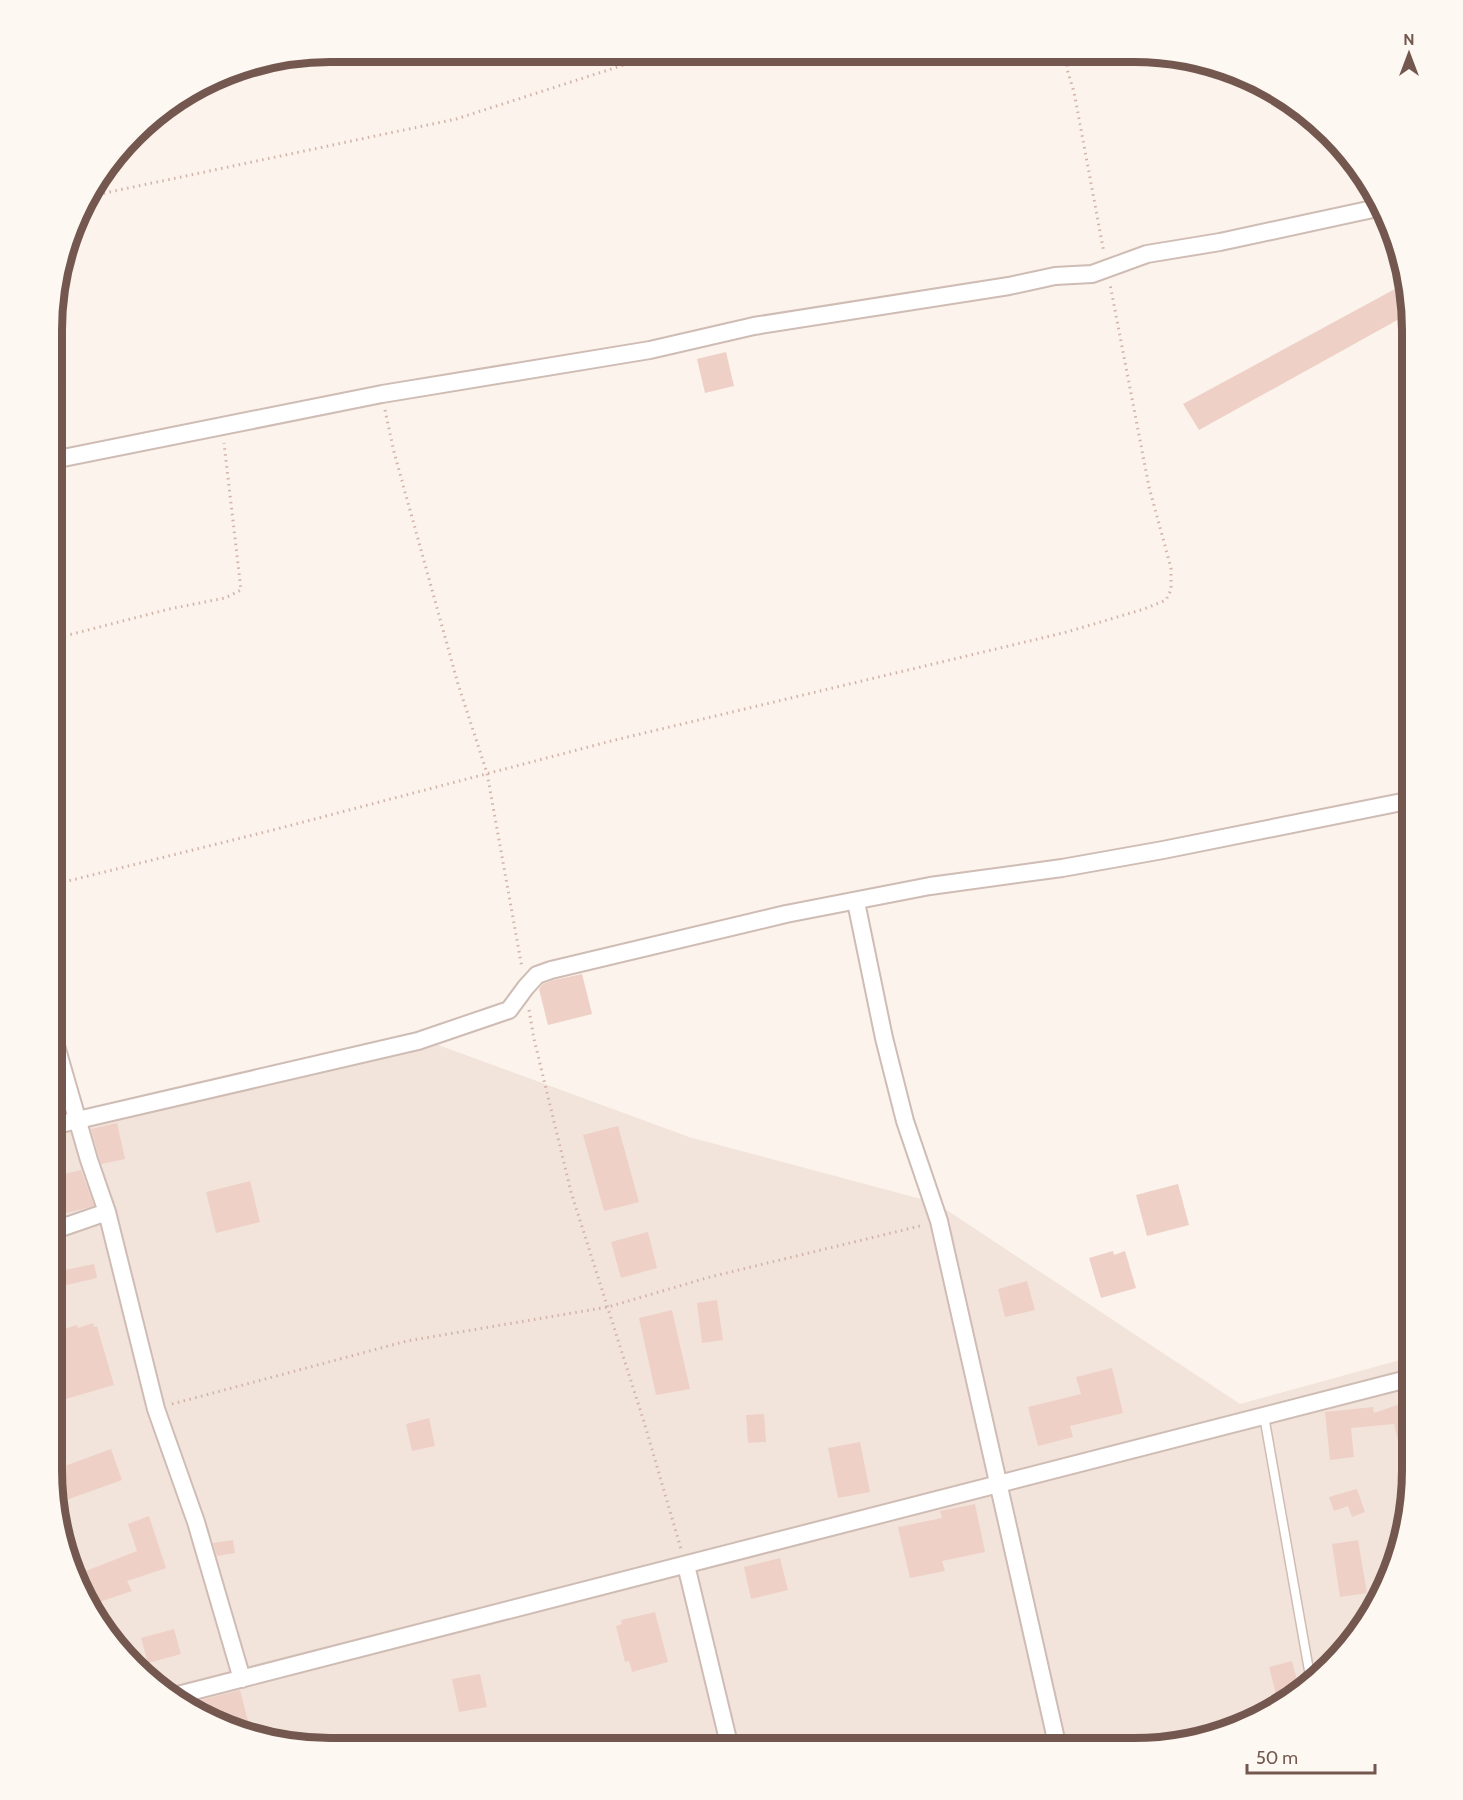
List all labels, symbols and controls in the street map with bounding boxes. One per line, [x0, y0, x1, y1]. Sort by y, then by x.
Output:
north arrow [1379, 24, 1439, 84]
text: N [1403, 30, 1415, 49]
scale bar [1247, 1737, 1374, 1775]
text: 50 m [1256, 1747, 1298, 1769]

